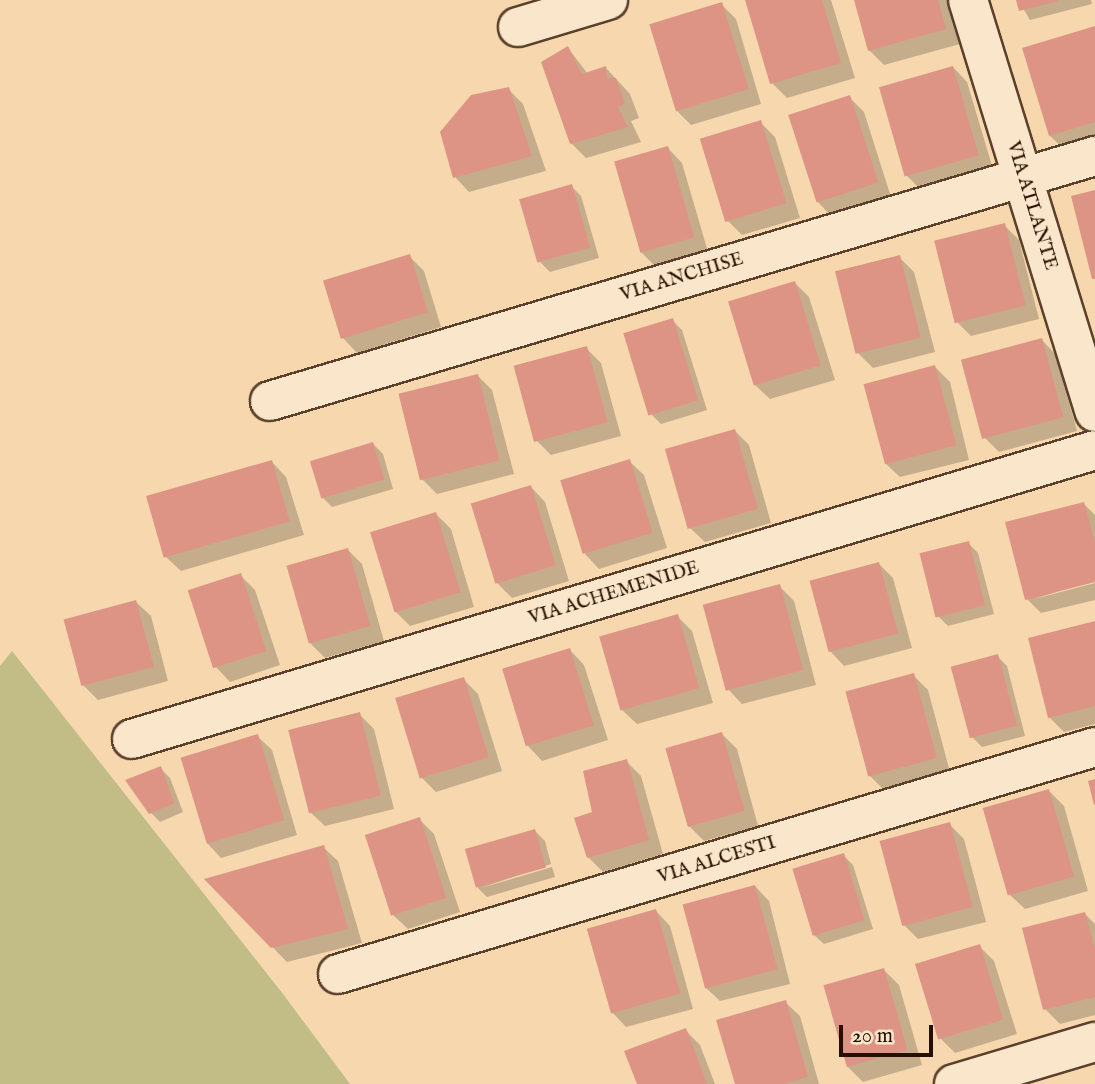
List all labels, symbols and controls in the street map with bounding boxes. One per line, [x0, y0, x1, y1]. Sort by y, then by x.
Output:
street label: VIA ATLANTE [1001, 139, 1061, 273]
street label: VIA ANCHISE [618, 248, 746, 308]
street label: VIA ACHEMENIDE [526, 557, 702, 631]
street label: VIA ALCESTI [655, 832, 779, 890]
scale bar [843, 1010, 937, 1054]
text: 20 m [852, 1023, 893, 1050]

